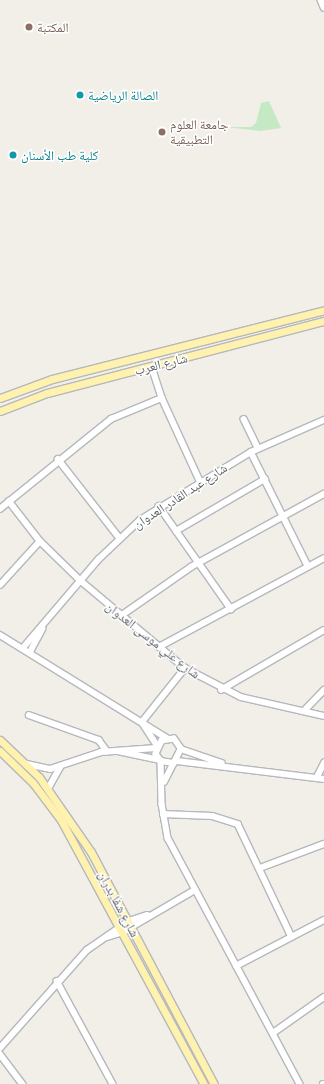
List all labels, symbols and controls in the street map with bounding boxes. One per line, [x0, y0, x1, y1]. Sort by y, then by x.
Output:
place label: المكتبة [37, 19, 69, 35]
marker: المكتبة [24, 22, 34, 32]
place label: الصالة الرياضية [88, 87, 158, 103]
marker: الصالة الرياضية [75, 90, 85, 100]
place label: جامعة العلوم التطبيقية [170, 117, 229, 148]
marker: جامعة العلوم التطبيقية [157, 127, 167, 137]
place label: كلية طب الأسنان [21, 147, 98, 163]
marker: كلية طب الأسنان [8, 150, 18, 160]
street label: شارع العرب [133, 350, 189, 378]
street label: شارع عبد القادر العدوان [130, 460, 230, 532]
street label: شارع علي موسى العدوان [103, 598, 203, 682]
street label: شارع شفا بدران [95, 868, 143, 940]

